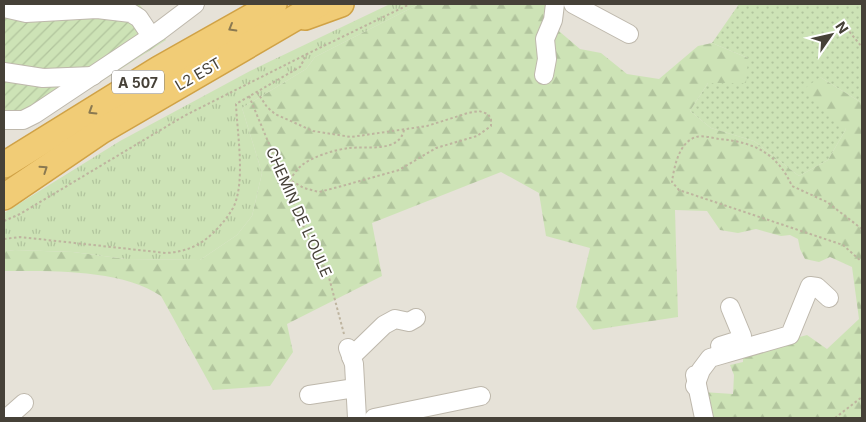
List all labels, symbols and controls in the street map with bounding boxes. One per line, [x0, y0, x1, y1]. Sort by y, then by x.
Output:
north arrow [806, 10, 856, 60]
text: N [832, 18, 852, 37]
one-way arrow [228, 22, 237, 32]
street label: L2 EST [172, 53, 224, 95]
road number: A 507 [112, 70, 164, 94]
one-way arrow [88, 104, 97, 114]
street label: CHEMIN DE L'OULE [262, 144, 336, 280]
one-way arrow [39, 166, 48, 176]

